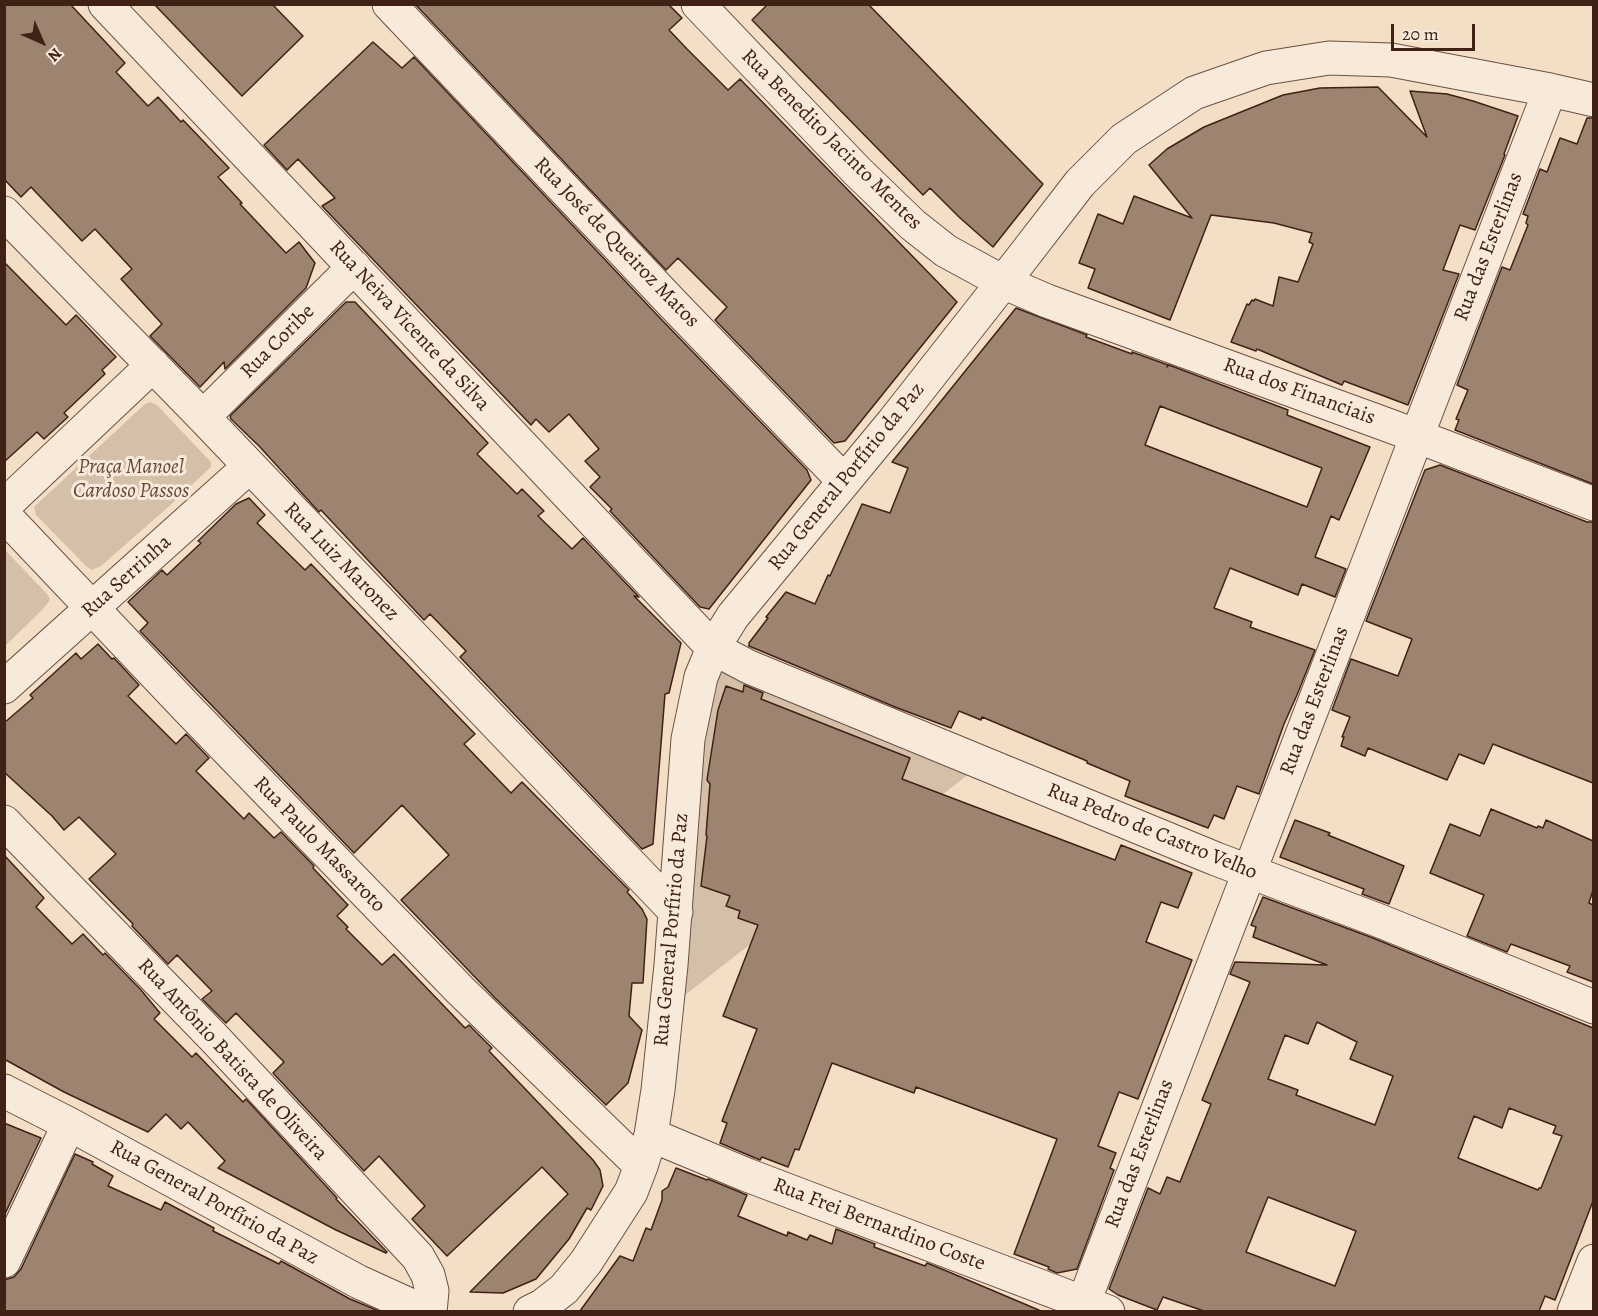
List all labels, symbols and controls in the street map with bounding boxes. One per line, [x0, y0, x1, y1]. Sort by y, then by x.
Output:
north arrow [12, 12, 72, 72]
scale bar [1394, 12, 1478, 50]
text: 20 m [1402, 22, 1439, 46]
text: N [43, 43, 67, 67]
street label: Rua Benedito Jacinto Mentes [735, 44, 927, 236]
street label: Rua José de Queiroz Matos [528, 152, 704, 334]
street label: Rua das Esterlinas [1449, 169, 1529, 325]
street label: Rua Neiva Vicente da Silva [323, 235, 495, 417]
street label: Rua Coribe [236, 300, 320, 384]
street label: Rua dos Financiais [1220, 353, 1378, 431]
street label: Rua General Porfírio da Paz [763, 378, 931, 576]
park label: Praça Manoel Cardoso Passos [73, 455, 189, 505]
street label: Rua Luiz Maronez [278, 497, 404, 627]
street label: Rua Serrinha [77, 530, 177, 624]
street label: Rua das Esterlinas [1275, 623, 1355, 779]
street label: Rua Paulo Massaroto [248, 772, 390, 918]
street label: Rua Pedro de Castro Velho [1043, 778, 1261, 886]
street label: Rua General Porfírio da Paz [649, 812, 695, 1048]
street label: Rua Antônio Batista de Oliveira [132, 954, 332, 1166]
street label: Rua das Esterlinas [1100, 1076, 1180, 1232]
street label: Rua General Porfírio da Paz [105, 1135, 323, 1271]
street label: Rua Frei Bernardino Coste [769, 1173, 989, 1277]

